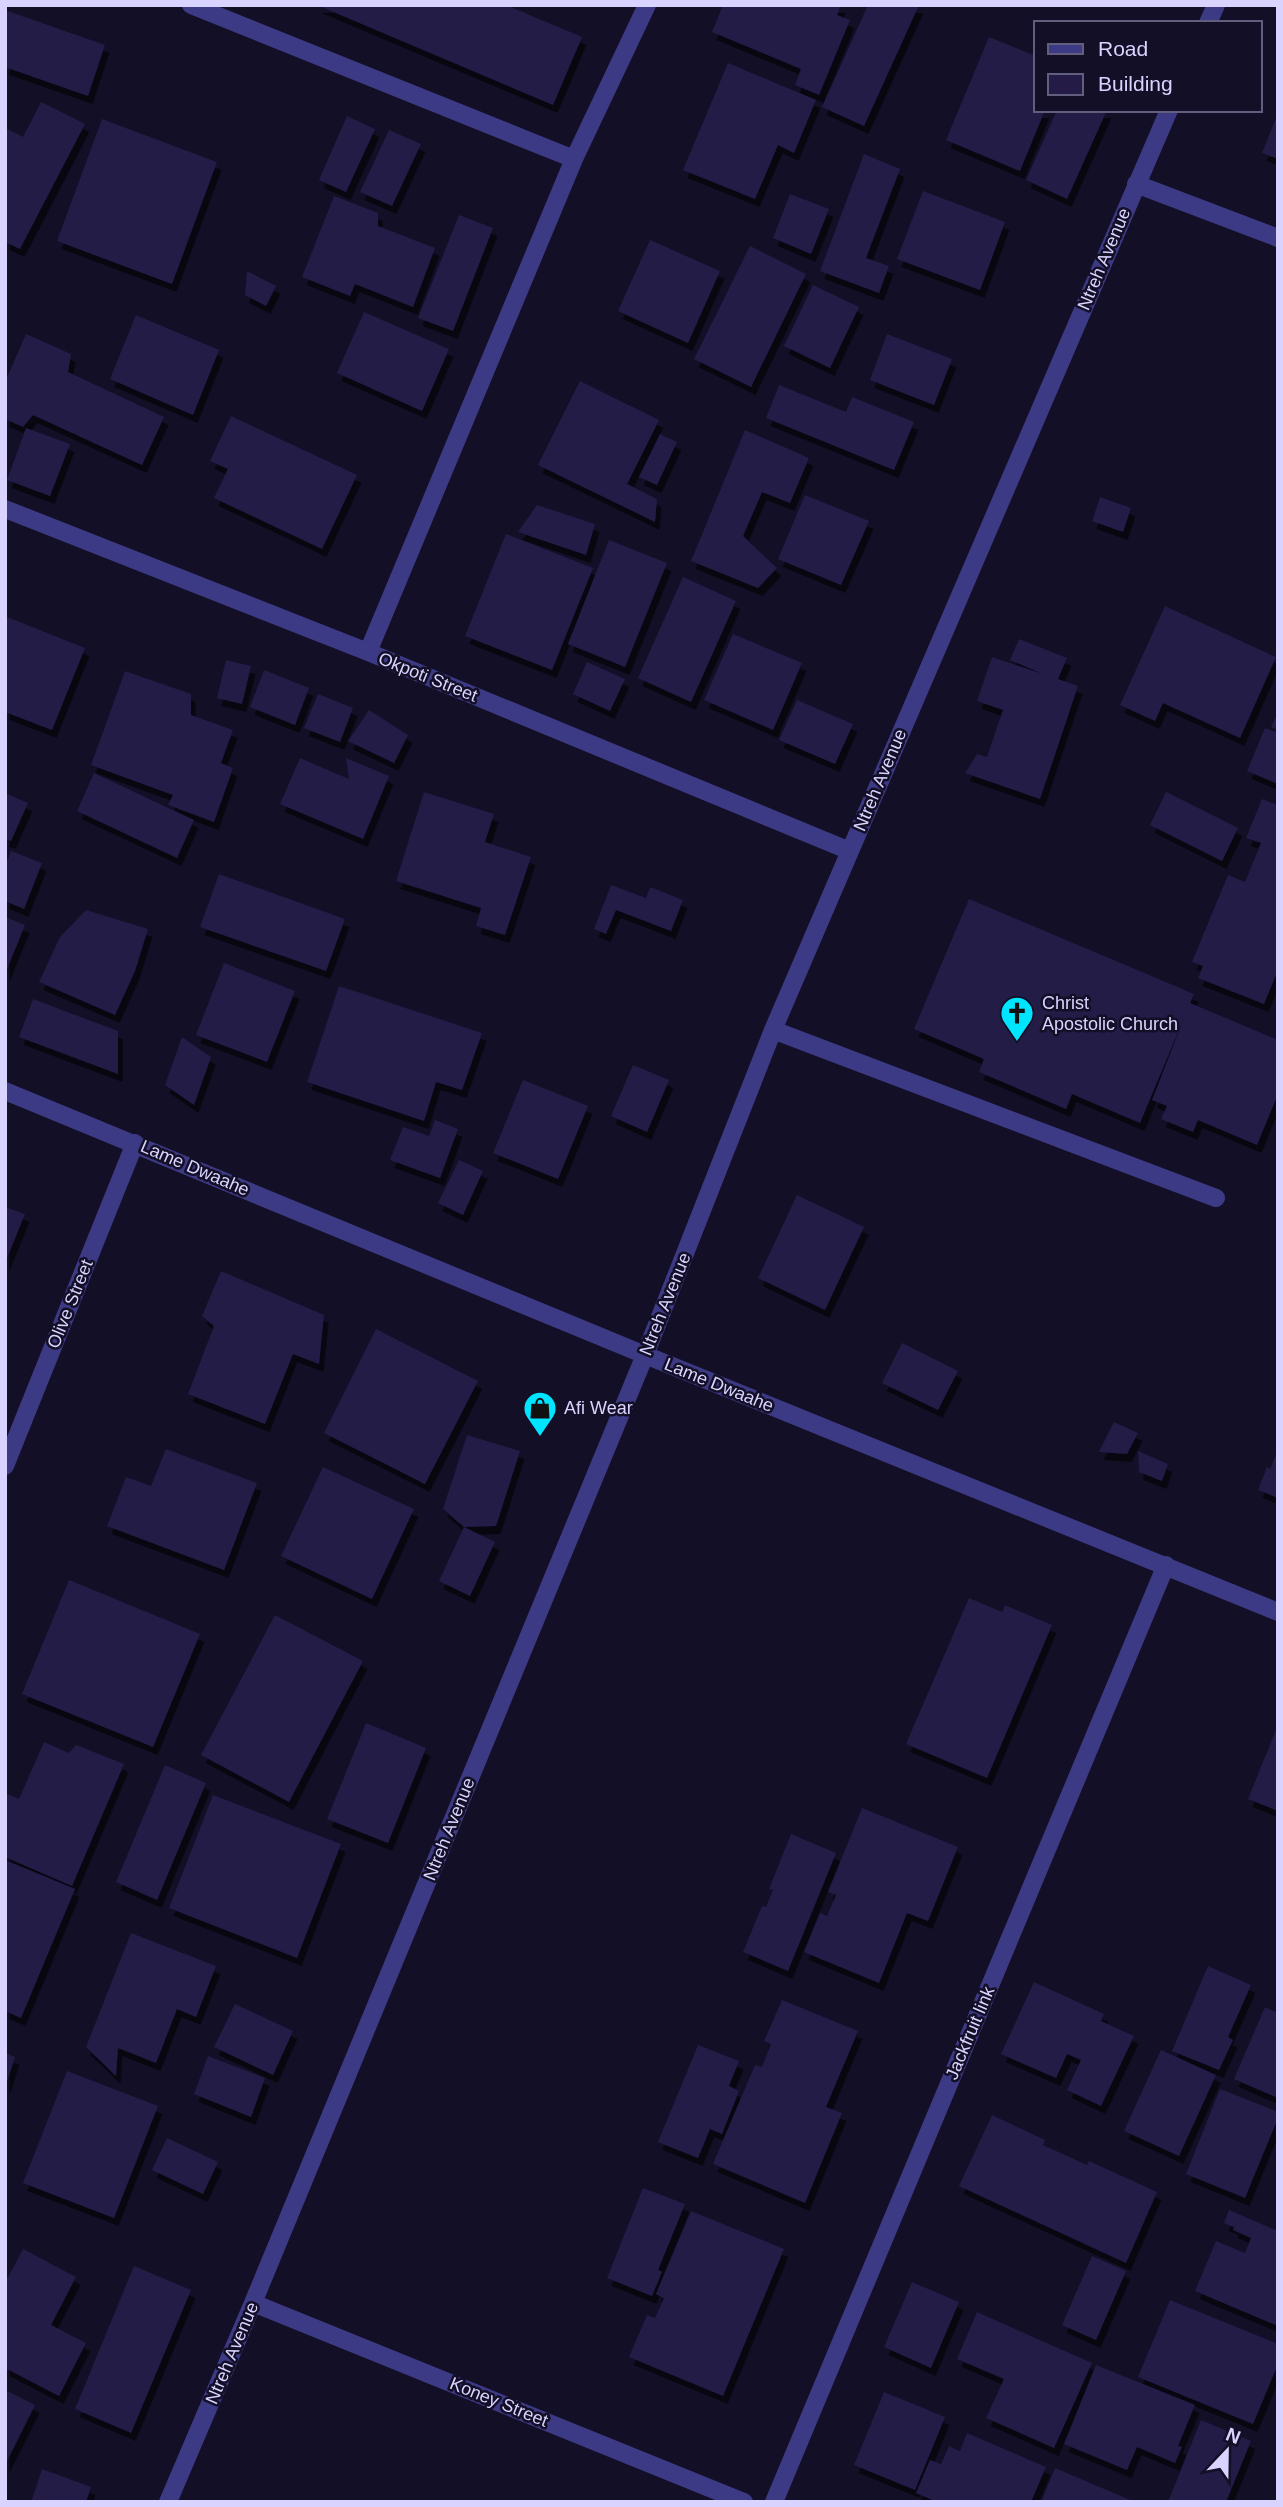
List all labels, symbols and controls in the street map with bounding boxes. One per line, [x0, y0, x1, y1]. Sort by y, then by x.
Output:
legend [1034, 21, 1262, 112]
text: Road [1098, 37, 1148, 60]
text: Building [1098, 72, 1173, 95]
street label: Ntreh Avenue [1074, 205, 1134, 313]
street label: Okpoti Street [376, 648, 480, 706]
street label: Ntreh Avenue [850, 726, 910, 834]
place label: Christ Apostolic Church [1042, 993, 1178, 1034]
church icon: Christ Apostolic Church [998, 994, 1036, 1043]
street label: Lame Dwaahe [138, 1136, 252, 1200]
street label: Ntreh Avenue [635, 1250, 695, 1358]
street label: Olive Street [43, 1257, 97, 1351]
street label: Lame Dwaahe [661, 1354, 777, 1416]
shop icon: Afi Wear [521, 1389, 559, 1438]
place label: Afi Wear [564, 1398, 633, 1418]
street label: Ntreh Avenue [419, 1775, 479, 1883]
street label: Jackfruit link [941, 1983, 999, 2082]
street label: Ntreh Avenue [202, 2299, 262, 2407]
street label: Koney Street [447, 2373, 551, 2431]
north arrow [1192, 2416, 1262, 2486]
text: N [1223, 2423, 1243, 2448]

